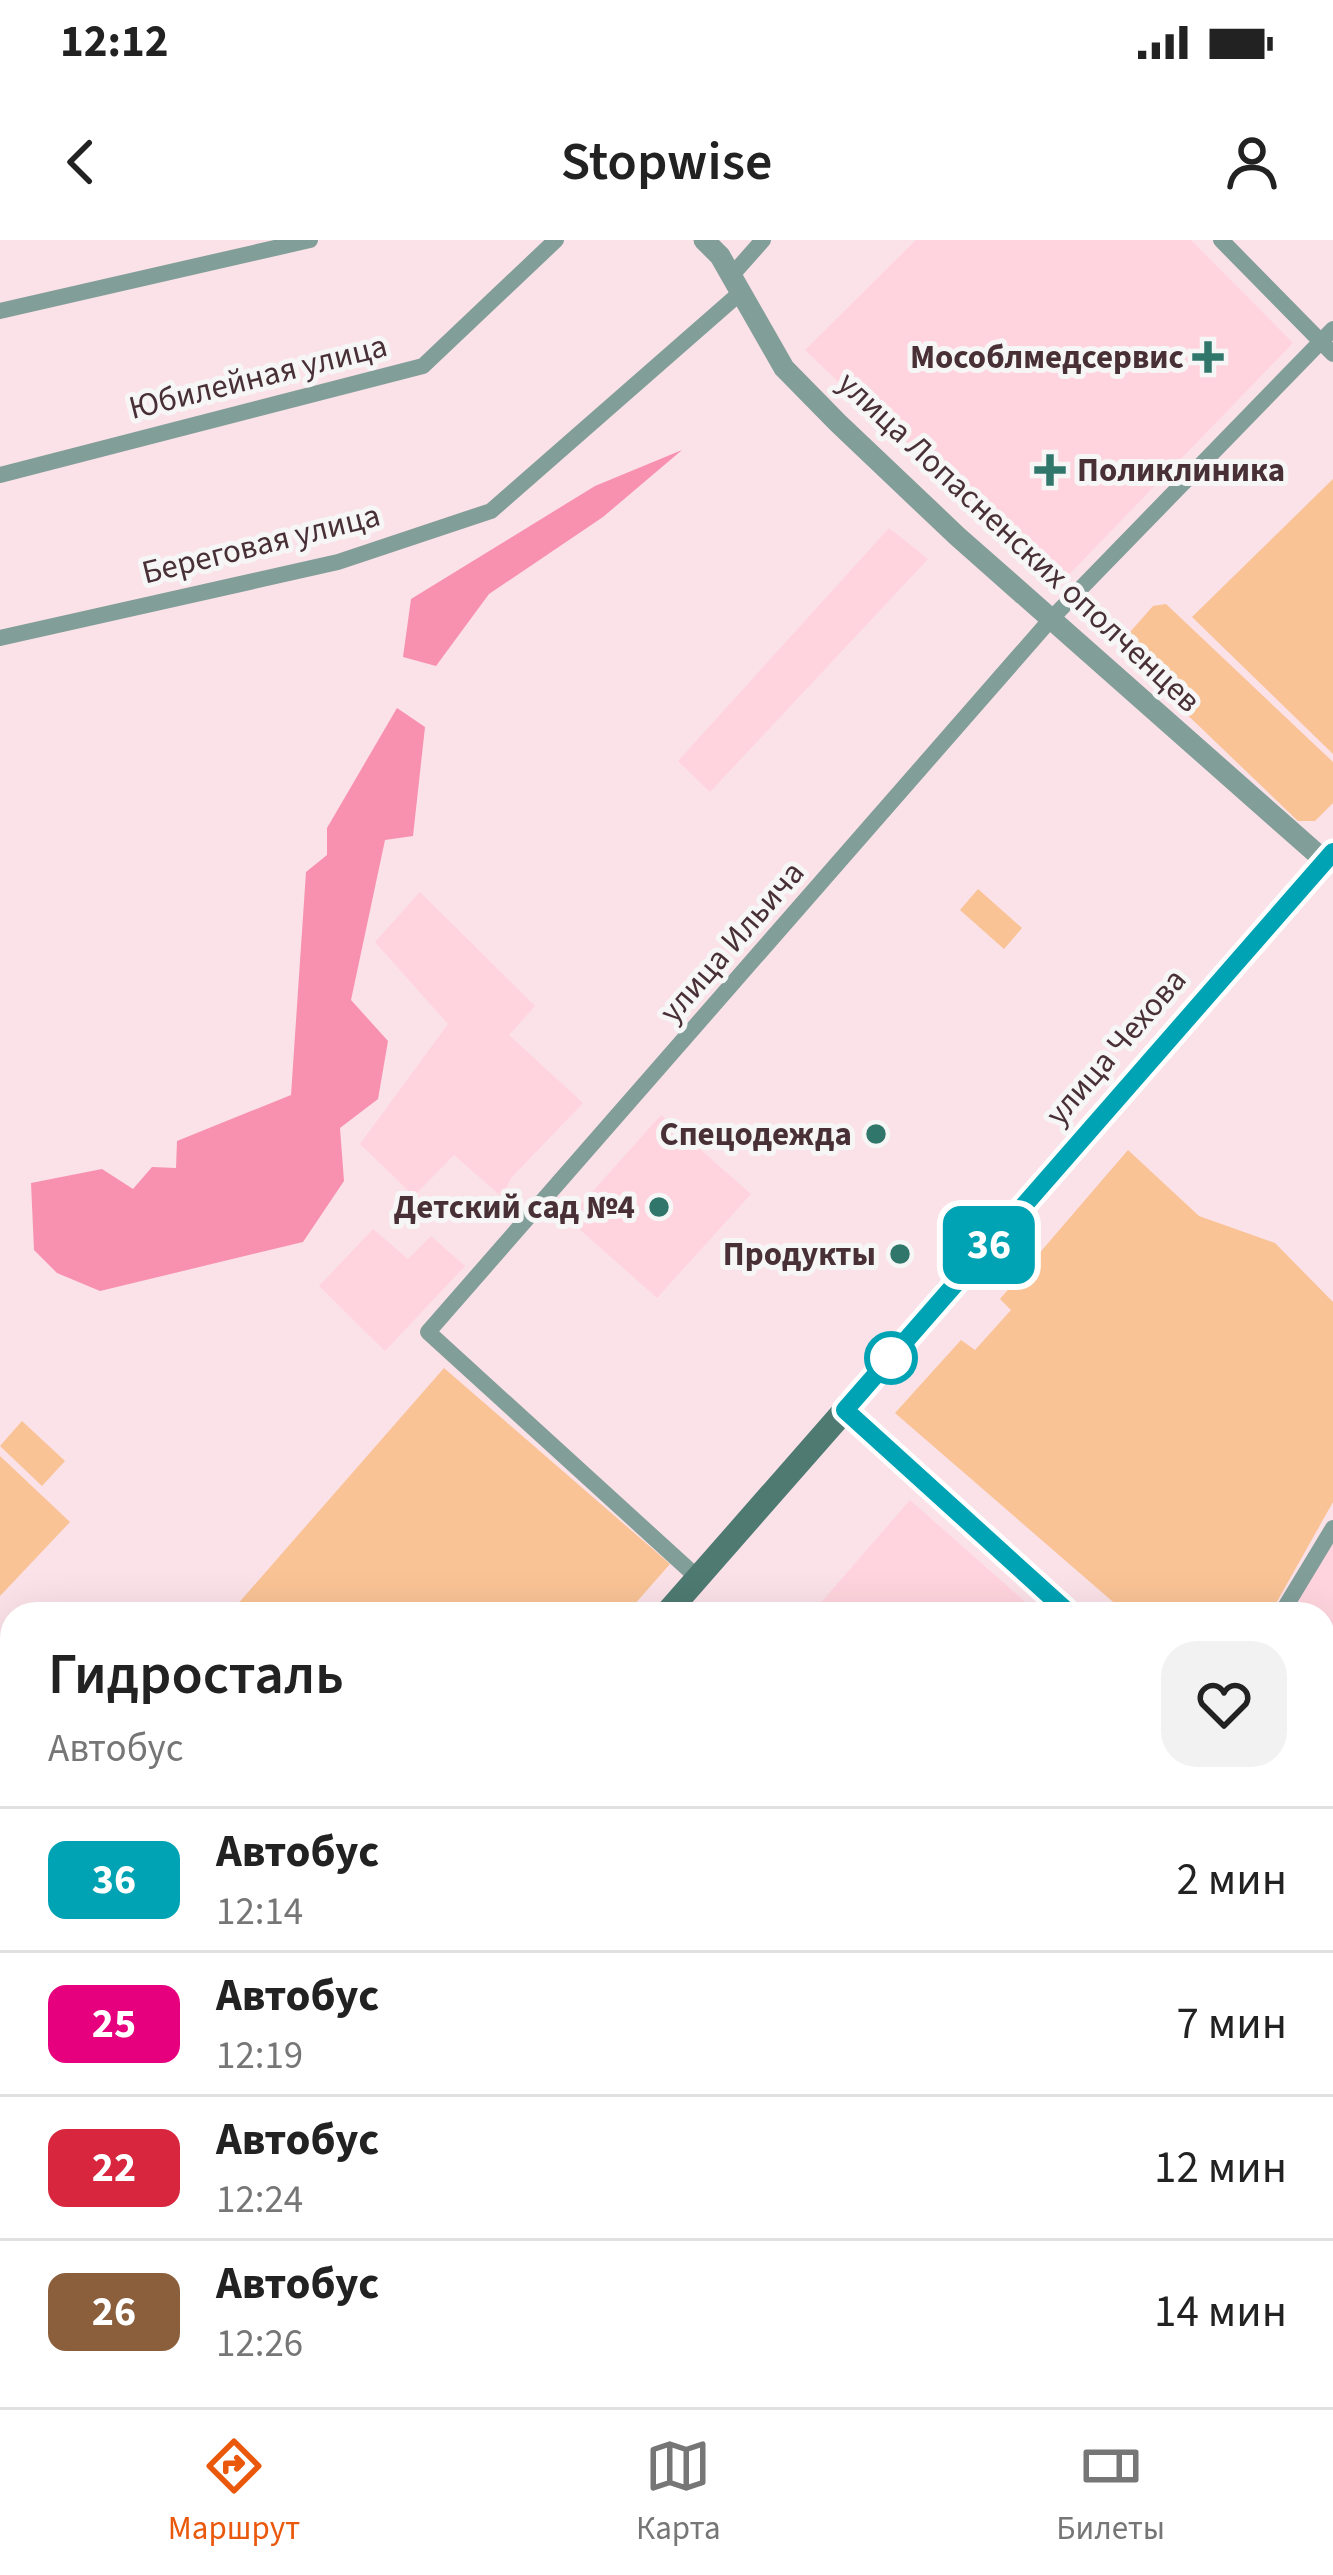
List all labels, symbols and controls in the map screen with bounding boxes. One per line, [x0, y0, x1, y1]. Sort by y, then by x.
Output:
text: 12:12 [60, 10, 169, 74]
text: Stopwise [561, 124, 772, 201]
icon: back [48, 129, 114, 195]
icon: person [1219, 129, 1285, 195]
street label: Юбилейная улица [124, 322, 392, 432]
place label: Мособлмедсервис [910, 334, 1184, 381]
marker: Мособлмедсервис [1195, 344, 1221, 370]
street label: улица Лопасненских ополченцев [827, 361, 1211, 723]
place label: Поликлиника [1077, 447, 1285, 494]
marker: Поликлиника [1034, 454, 1066, 486]
street label: Береговая улица [137, 492, 385, 596]
street label: улица Ильича [648, 851, 816, 1033]
street label: улица Чехова [1034, 958, 1198, 1136]
place label: Спецодежда [659, 1111, 852, 1158]
marker: Спецодежда [863, 1121, 889, 1147]
place label: Детский сад №4 [394, 1184, 635, 1231]
marker: Детский сад №4 [646, 1194, 672, 1220]
line badge: 36 [935, 1206, 1043, 1284]
text: 36 [967, 1215, 1011, 1275]
place label: Продукты [723, 1231, 876, 1278]
marker: Продукты [887, 1241, 913, 1267]
unlabelled marker [866, 1333, 916, 1383]
text: Гидросталь [48, 1635, 344, 1716]
button: heart [1161, 1641, 1287, 1767]
text: Автобус [48, 1721, 183, 1777]
text: Автобус [216, 1820, 379, 1884]
text: 2 мин [1176, 1848, 1287, 1912]
text: 36 [92, 1850, 136, 1910]
text: 12:14 [216, 1884, 303, 1940]
text: Автобус [216, 1964, 379, 2028]
text: 7 мин [1176, 1992, 1287, 2056]
text: 25 [92, 1994, 136, 2054]
text: 12:19 [216, 2028, 303, 2084]
text: Автобус [216, 2108, 379, 2172]
text: 12 мин [1154, 2136, 1287, 2200]
text: 22 [92, 2138, 136, 2198]
text: 12:24 [216, 2172, 303, 2228]
text: Автобус [216, 2252, 379, 2316]
text: 14 мин [1154, 2280, 1287, 2344]
text: 26 [92, 2282, 136, 2342]
text: 12:26 [216, 2316, 303, 2372]
tab: Маршрут [168, 2433, 300, 2552]
tab: Карта [636, 2433, 721, 2552]
tab: Билеты [1056, 2433, 1165, 2552]

